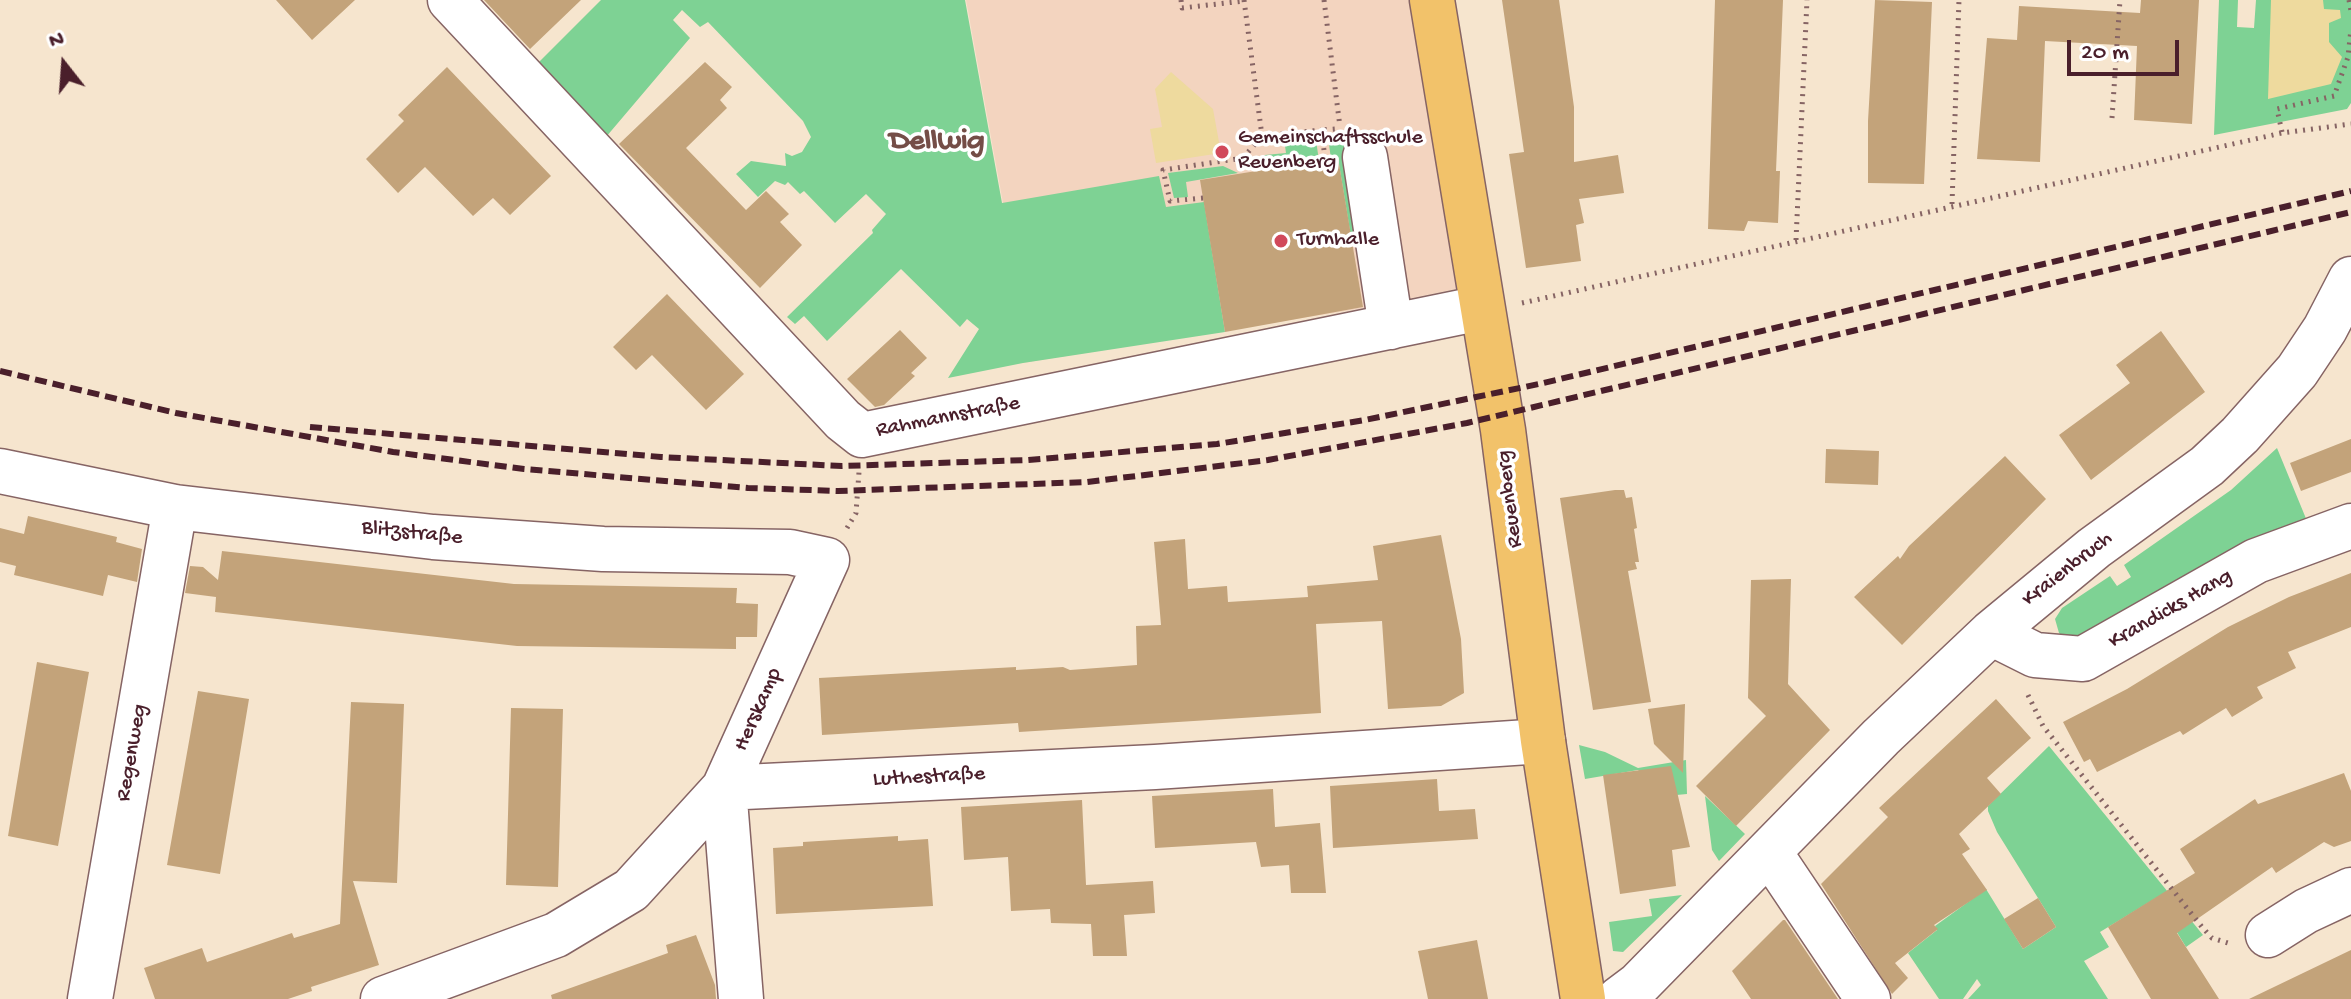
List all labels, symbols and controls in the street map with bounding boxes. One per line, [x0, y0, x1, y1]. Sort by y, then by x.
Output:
north arrow [24, 24, 104, 104]
scale bar [2071, 24, 2183, 74]
text: N [46, 27, 68, 56]
text: 20 m [2081, 39, 2129, 68]
district label: Dellwig [889, 125, 985, 161]
place label: Gemeinschaftsschule Reuenberg [1238, 126, 1423, 178]
marker: Gemeinschaftsschule Reuenberg [1213, 143, 1231, 161]
place label: Turnhalle [1297, 228, 1379, 254]
marker: Turnhalle [1272, 232, 1290, 250]
street label: Rahmannstraße [874, 391, 1022, 445]
street label: Reuenberg [1492, 449, 1530, 549]
street label: Blitzstraße [360, 516, 464, 552]
street label: Kraienbruch [2017, 526, 2119, 614]
street label: Krandicks Hang [2104, 564, 2238, 656]
street label: Herskamp [729, 664, 789, 756]
street label: Regenweg [111, 702, 155, 804]
street label: Luthestraße [872, 762, 986, 794]

